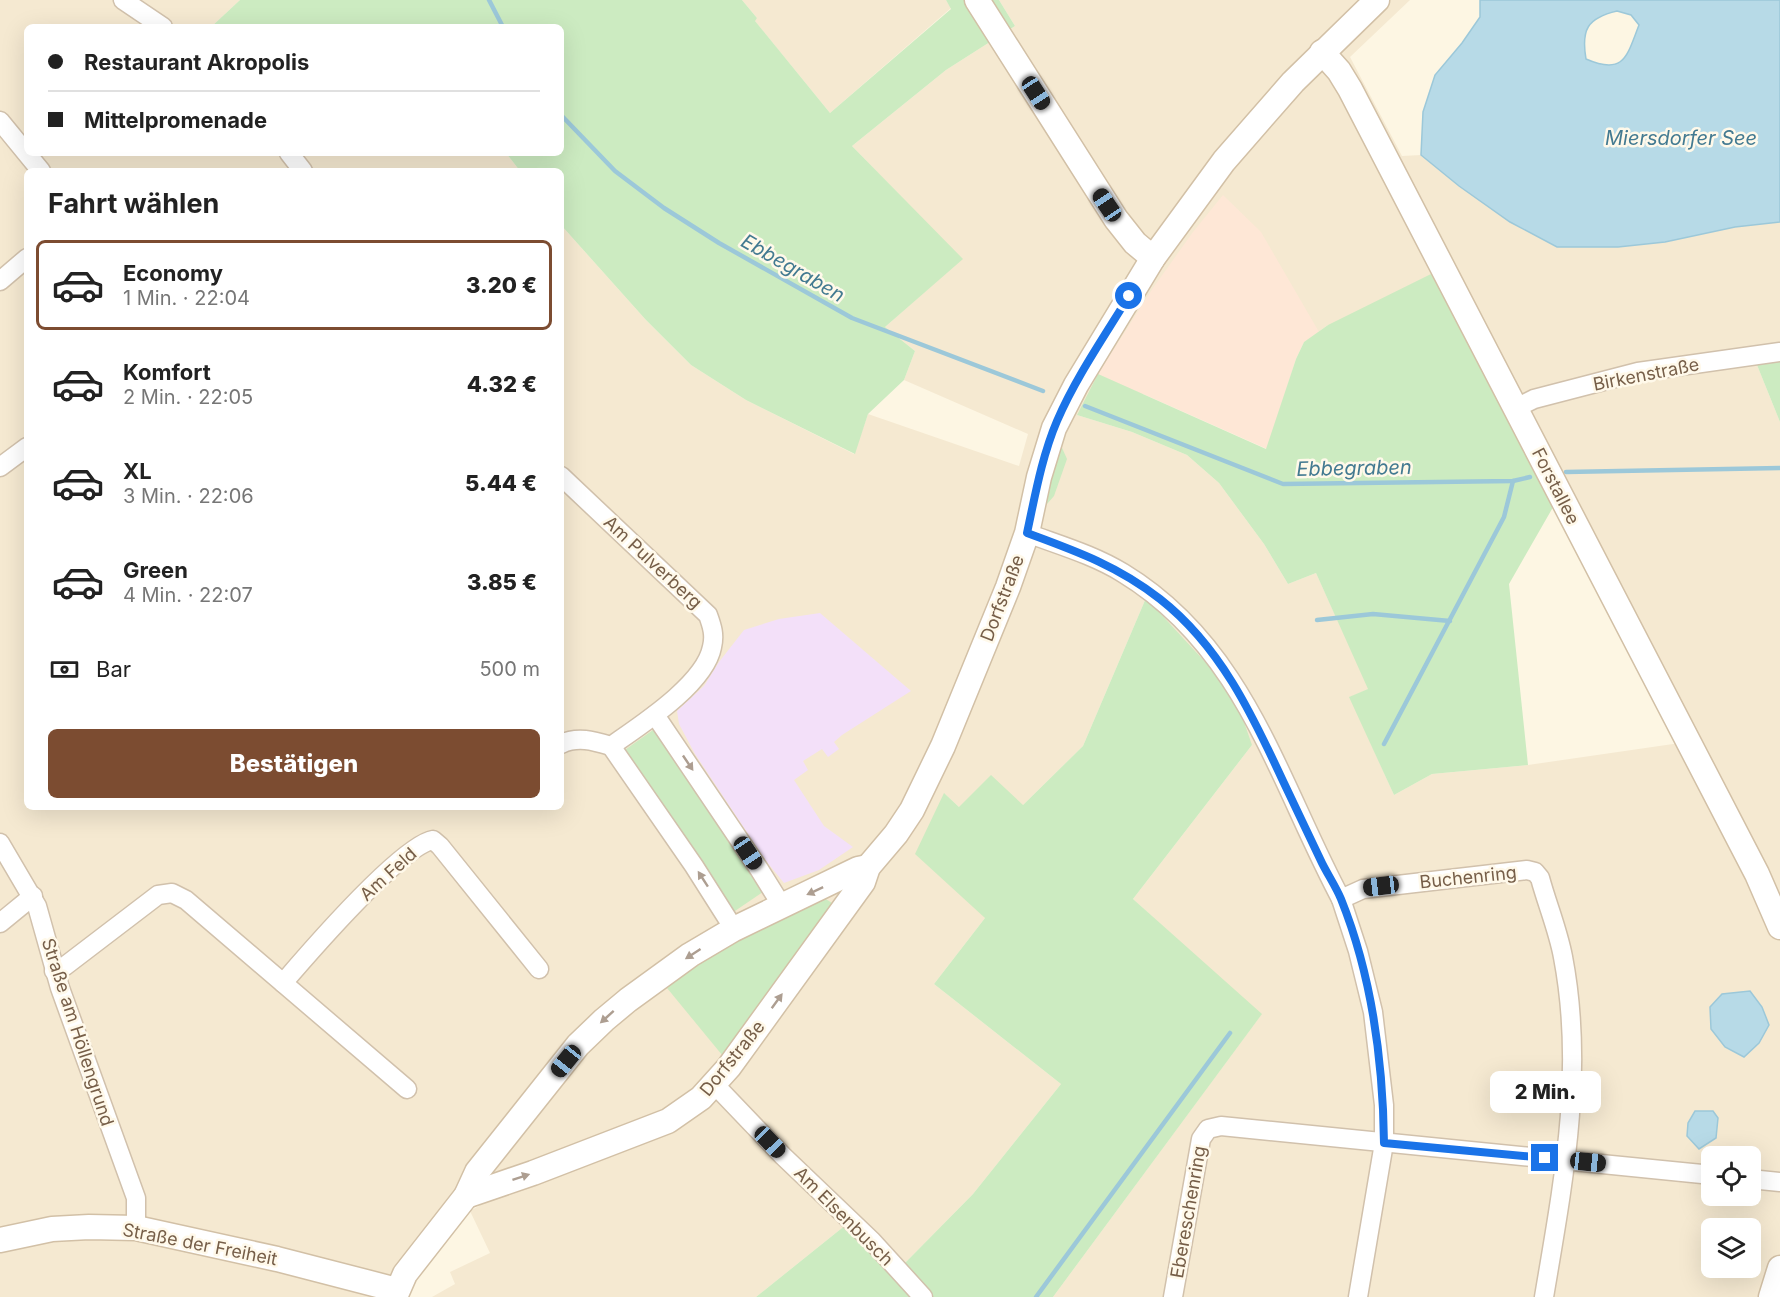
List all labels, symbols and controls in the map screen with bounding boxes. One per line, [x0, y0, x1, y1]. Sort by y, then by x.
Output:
text: Restaurant Akropolis [84, 49, 309, 75]
car [1019, 73, 1053, 113]
text: Mittelpromenade [84, 107, 267, 133]
water label: Miersdorfer See [1605, 126, 1757, 150]
car [1089, 185, 1125, 225]
text: Fahrt wählen [48, 187, 219, 220]
water label: Ebbegraben [737, 229, 849, 307]
icon: car [51, 258, 105, 312]
text: Economy [123, 260, 223, 286]
text: 3.20 € [466, 272, 537, 298]
route start [1115, 282, 1142, 309]
text: 1 Min. · 22:04 [123, 286, 250, 310]
street label: Birkenstraße [1591, 353, 1701, 395]
icon: car [51, 357, 105, 411]
text: Komfort [123, 359, 211, 385]
text: 4.32 € [467, 371, 537, 397]
text: 2 Min. · 22:05 [123, 385, 253, 409]
street label: Forstallee [1528, 444, 1584, 528]
water label: Ebbegraben [1296, 455, 1412, 481]
icon: car [51, 456, 105, 510]
text: XL [123, 458, 152, 484]
text: 5.44 € [465, 470, 537, 496]
text: 3 Min. · 22:06 [123, 484, 254, 508]
street label: Am Pulverberg [600, 511, 706, 613]
street label: Dorfstraße [976, 552, 1028, 644]
icon: car [51, 555, 105, 609]
text: Green [123, 557, 188, 583]
text: 3.85 € [467, 569, 537, 595]
text: 4 Min. · 22:07 [123, 583, 253, 607]
icon: cash [48, 653, 81, 686]
text: Bar [96, 656, 131, 682]
text: 500 m [479, 657, 540, 681]
button: Bestätigen [48, 729, 540, 798]
one-way arrow [682, 755, 694, 771]
car [730, 833, 766, 873]
street label: Am Feld [355, 843, 421, 905]
street label: Buchenring [1418, 861, 1518, 893]
one-way arrow [697, 871, 708, 887]
car [1362, 875, 1400, 897]
one-way arrow [806, 887, 823, 896]
street label: Straße am Höllengrund [38, 936, 118, 1128]
one-way arrow [685, 948, 701, 959]
one-way arrow [771, 993, 783, 1009]
one-way arrow [600, 1010, 615, 1024]
street label: Dorfstraße [695, 1016, 769, 1100]
car [548, 1041, 584, 1081]
callout: 2 Min. [1490, 1071, 1600, 1113]
text: 2 Min. [1515, 1080, 1576, 1104]
car [751, 1123, 789, 1161]
street label: Ebereschenring [1166, 1144, 1210, 1280]
route end [1531, 1144, 1558, 1171]
map controls [1701, 1146, 1761, 1278]
button: locate [1701, 1146, 1761, 1206]
car [1569, 1151, 1607, 1173]
street label: Am Elsenbusch [790, 1162, 898, 1270]
one-way arrow [512, 1172, 530, 1181]
button: layers [1701, 1218, 1761, 1278]
street label: Straße der Freiheit [121, 1219, 279, 1269]

